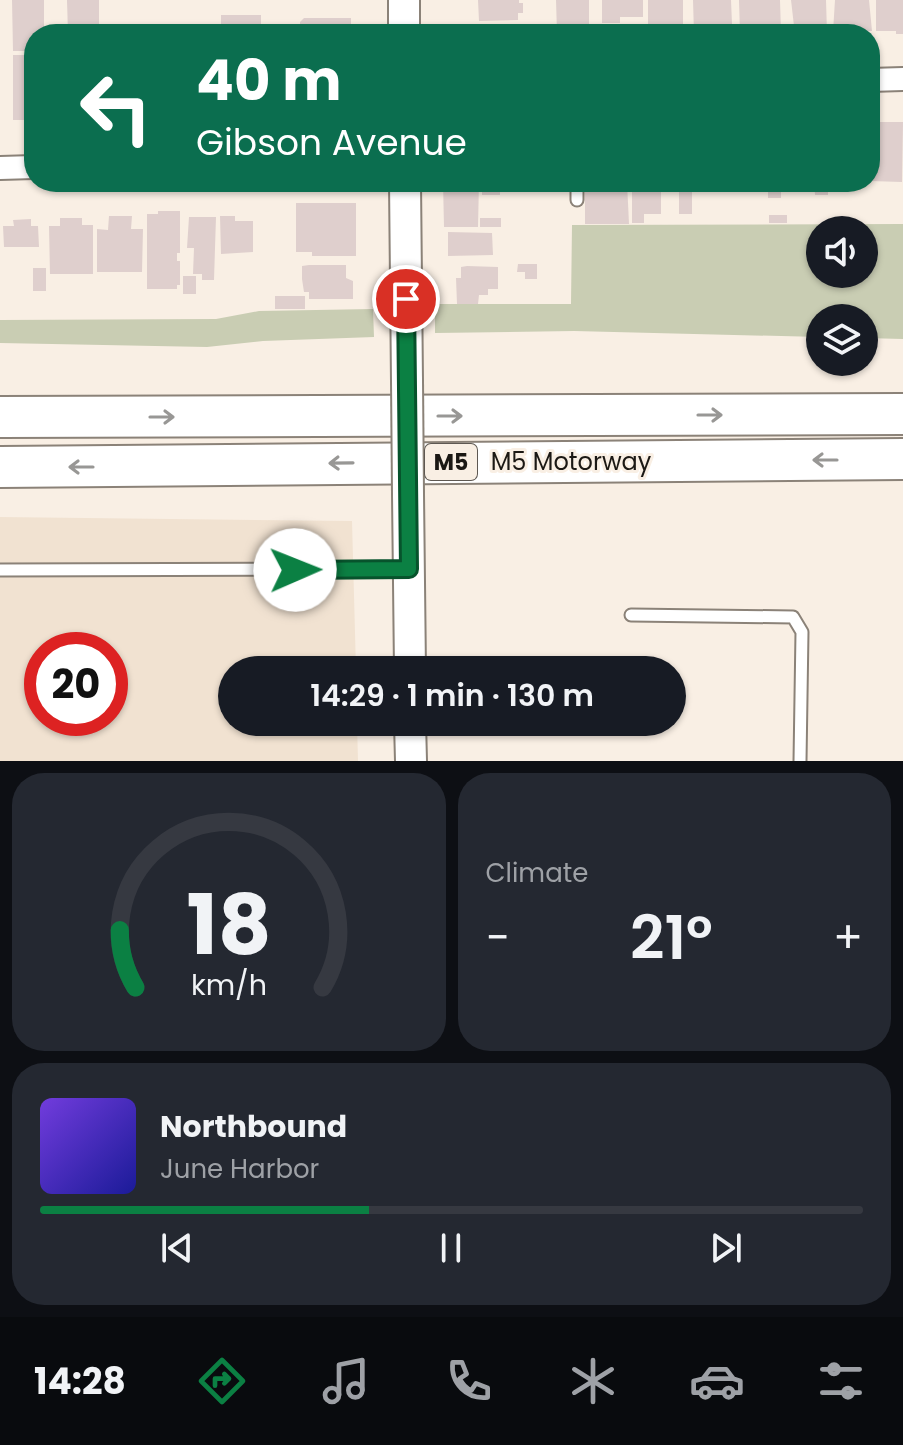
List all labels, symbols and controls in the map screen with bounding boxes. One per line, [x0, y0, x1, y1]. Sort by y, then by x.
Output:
text: 40 m [196, 41, 342, 120]
icon: left [64, 56, 168, 160]
text: Gibson Avenue [196, 117, 467, 168]
map controls [806, 216, 878, 376]
button: sound [806, 216, 878, 288]
pin [372, 265, 440, 333]
icon: arrive [384, 277, 428, 321]
button: layers [806, 304, 878, 376]
one-way arrow [696, 407, 723, 423]
one-way arrow [436, 408, 463, 424]
one-way arrow [148, 409, 175, 424]
road number: M5 [425, 444, 477, 480]
street label: M5 Motorway [491, 445, 652, 478]
one-way arrow [812, 452, 839, 467]
one-way arrow [328, 455, 355, 471]
one-way arrow [68, 459, 95, 474]
position arrow [253, 528, 337, 612]
speed limit sign: 20 [24, 632, 128, 736]
text: 14:29 · 1 min · 130 m [310, 674, 594, 717]
text: Climate [486, 855, 588, 891]
text: 18 [186, 867, 271, 983]
text: 21° [630, 896, 713, 980]
text: − [486, 907, 510, 968]
text: + [833, 907, 863, 968]
text: km/h [191, 965, 267, 1005]
text: Northbound [160, 1105, 347, 1148]
text: June Harbor [160, 1151, 319, 1187]
icon: previous [155, 1226, 199, 1270]
icon: pause [429, 1226, 473, 1270]
icon: next [704, 1226, 748, 1270]
icon: directions [194, 1353, 250, 1409]
icon: music [318, 1353, 374, 1409]
icon: phone [441, 1353, 497, 1409]
icon: climate [565, 1353, 621, 1409]
icon: car [689, 1353, 745, 1409]
icon: filters [813, 1353, 869, 1409]
text: 14:28 [34, 1356, 126, 1407]

